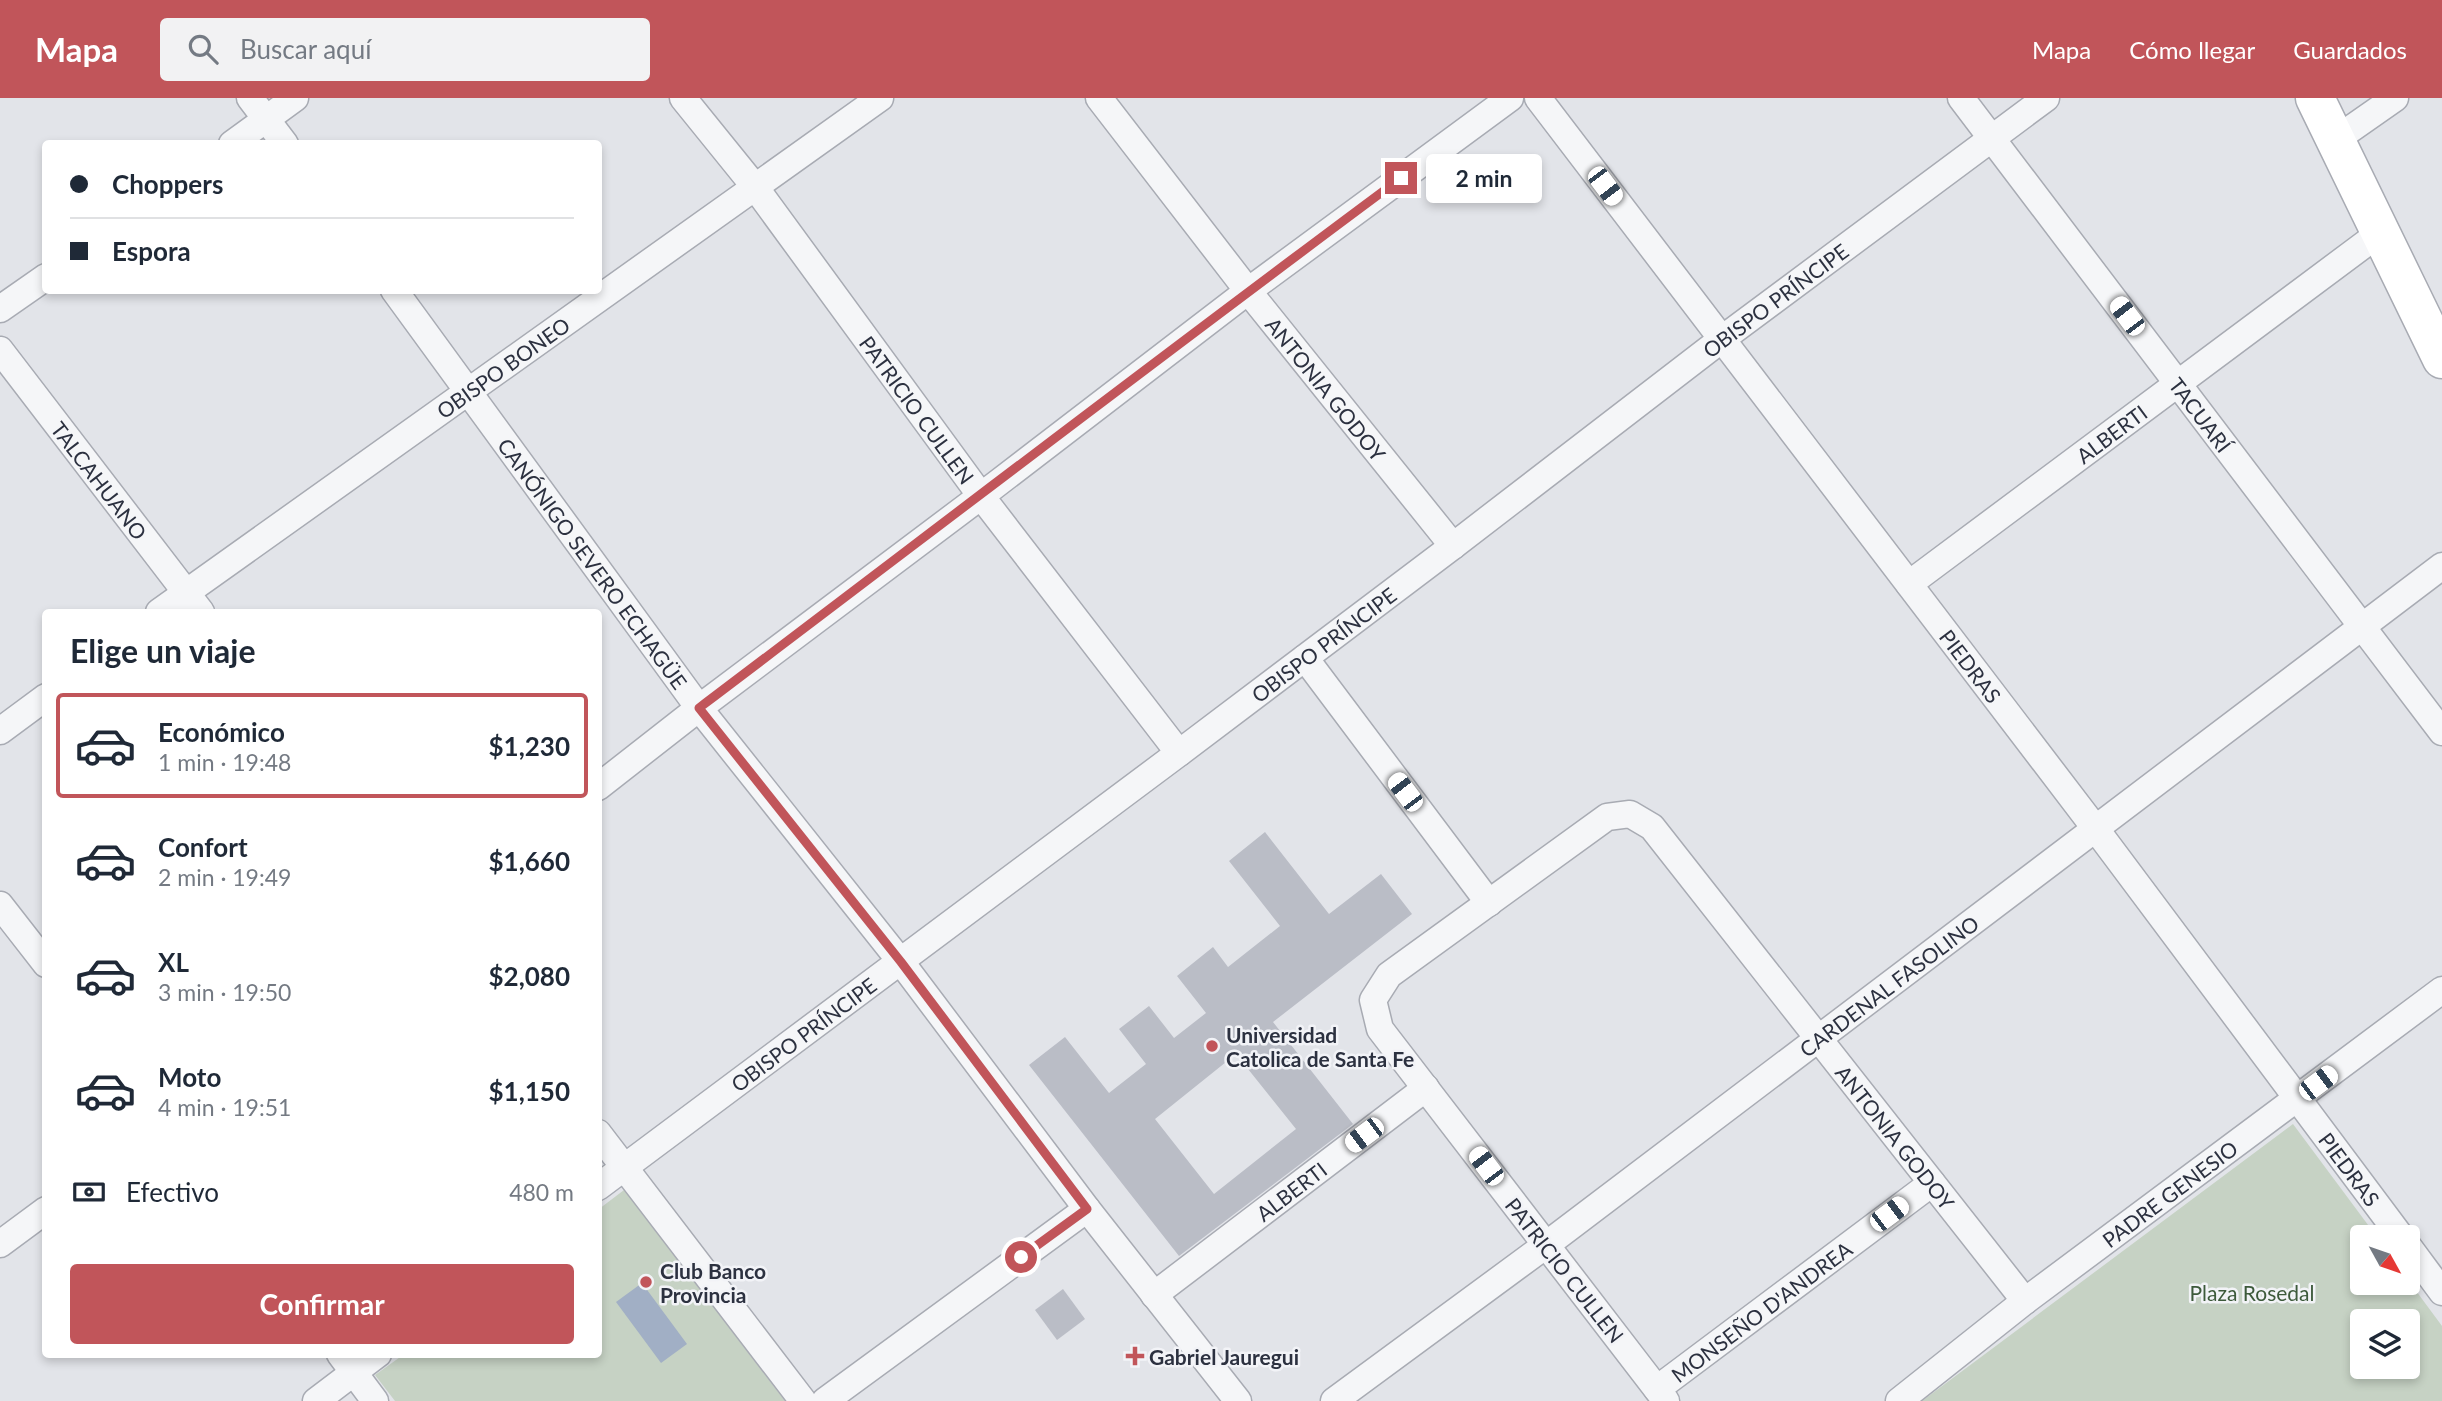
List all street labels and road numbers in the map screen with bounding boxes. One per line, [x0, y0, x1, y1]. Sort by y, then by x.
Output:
street label: OBISPO PRÍNCIPE [1697, 237, 1853, 362]
street label: OBISPO BONEO [431, 311, 574, 423]
street label: ANTONIA GODOY [1261, 312, 1392, 466]
street label: PATRICIO CULLEN [855, 331, 980, 488]
street label: TACUARÍ [2165, 372, 2238, 457]
street label: ALBERTI [2071, 399, 2151, 468]
street label: TALCAHUANO [47, 416, 153, 544]
street label: CANÓNIGO SEVERO ECHAGÜE [493, 433, 693, 693]
street label: OBISPO PRÍNCIPE [1246, 581, 1401, 707]
street label: PIEDRAS [1935, 624, 2007, 707]
street label: CARDENAL FASOLINO [1794, 910, 1983, 1061]
street label: OBISPO PRÍNCIPE [726, 971, 881, 1096]
street label: ANTONIA GODOY [1831, 1060, 1961, 1215]
street label: PIEDRAS [2314, 1127, 2386, 1211]
street label: PADRE GENESIO [2097, 1135, 2242, 1252]
street label: ALBERTI [1251, 1156, 1331, 1226]
street label: PATRICIO CULLEN [1501, 1193, 1629, 1347]
street label: MONSEÑO D'ANDREA [1666, 1235, 1857, 1387]

